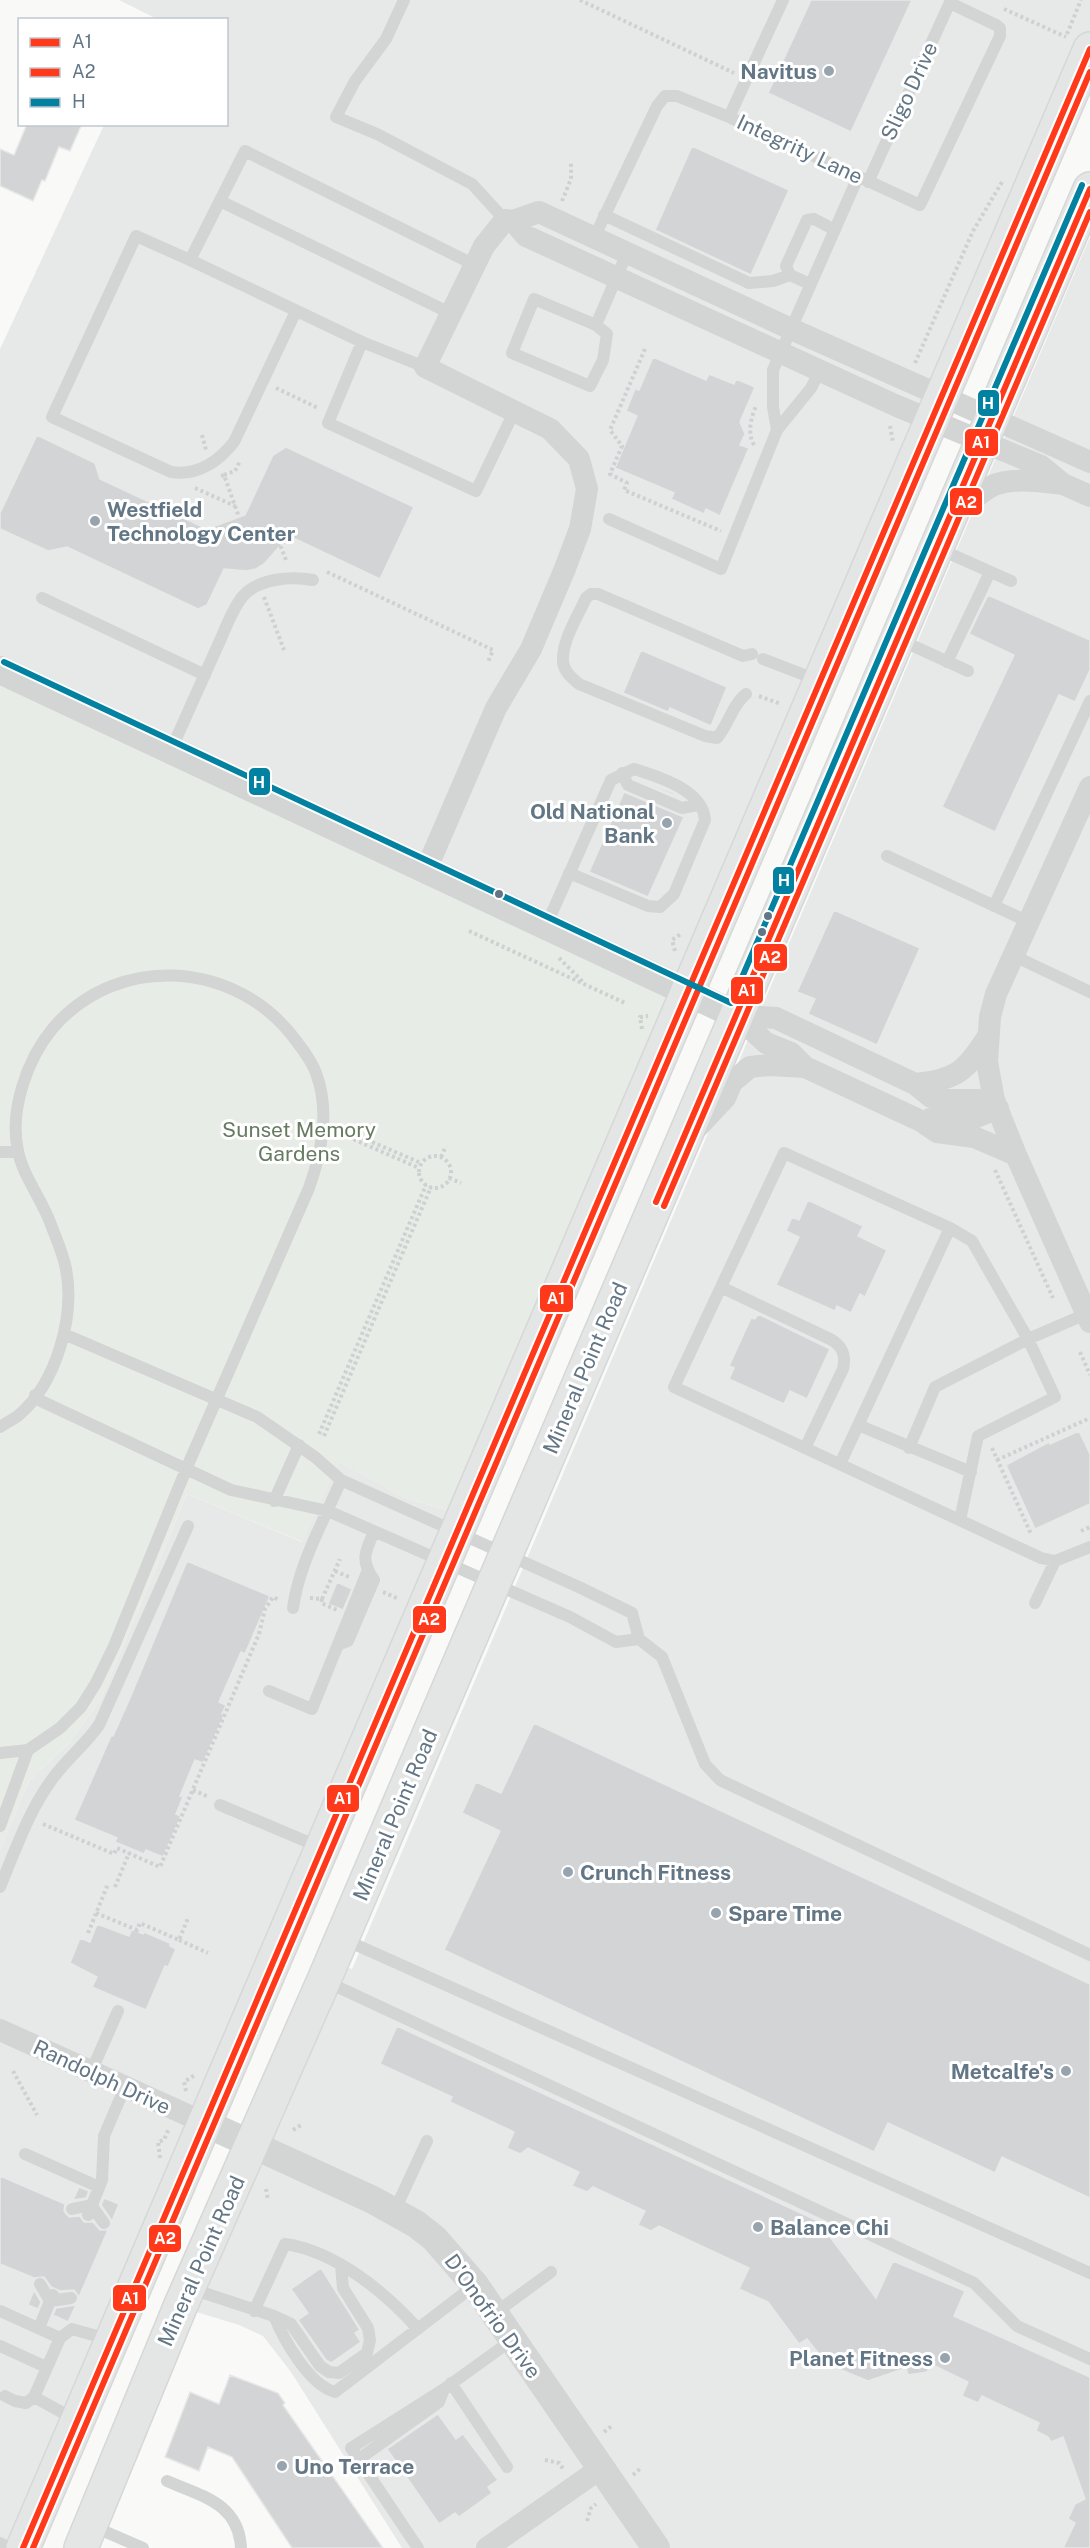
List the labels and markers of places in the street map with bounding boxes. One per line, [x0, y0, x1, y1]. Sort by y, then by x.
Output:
place label: Navitus [740, 59, 817, 84]
marker: Navitus [822, 64, 836, 78]
place label: Westfield Technology Center [107, 497, 296, 546]
marker: Westfield Technology Center [88, 514, 102, 528]
place label: Old National Bank [530, 799, 655, 848]
marker: Old National Bank [660, 816, 674, 830]
unlabelled marker [493, 888, 505, 900]
unlabelled marker [762, 910, 774, 922]
unlabelled marker [756, 926, 768, 938]
place label: Crunch Fitness [580, 1860, 731, 1885]
marker: Crunch Fitness [561, 1865, 575, 1879]
place label: Spare Time [728, 1901, 842, 1926]
marker: Spare Time [709, 1906, 723, 1920]
place label: Metcalfe's [951, 2059, 1054, 2084]
marker: Metcalfe's [1059, 2064, 1073, 2078]
place label: Balance Chi [770, 2215, 889, 2240]
marker: Balance Chi [751, 2220, 765, 2234]
place label: Planet Fitness [789, 2346, 933, 2371]
marker: Planet Fitness [938, 2351, 952, 2365]
place label: Uno Terrace [294, 2454, 414, 2479]
marker: Uno Terrace [275, 2459, 289, 2473]

